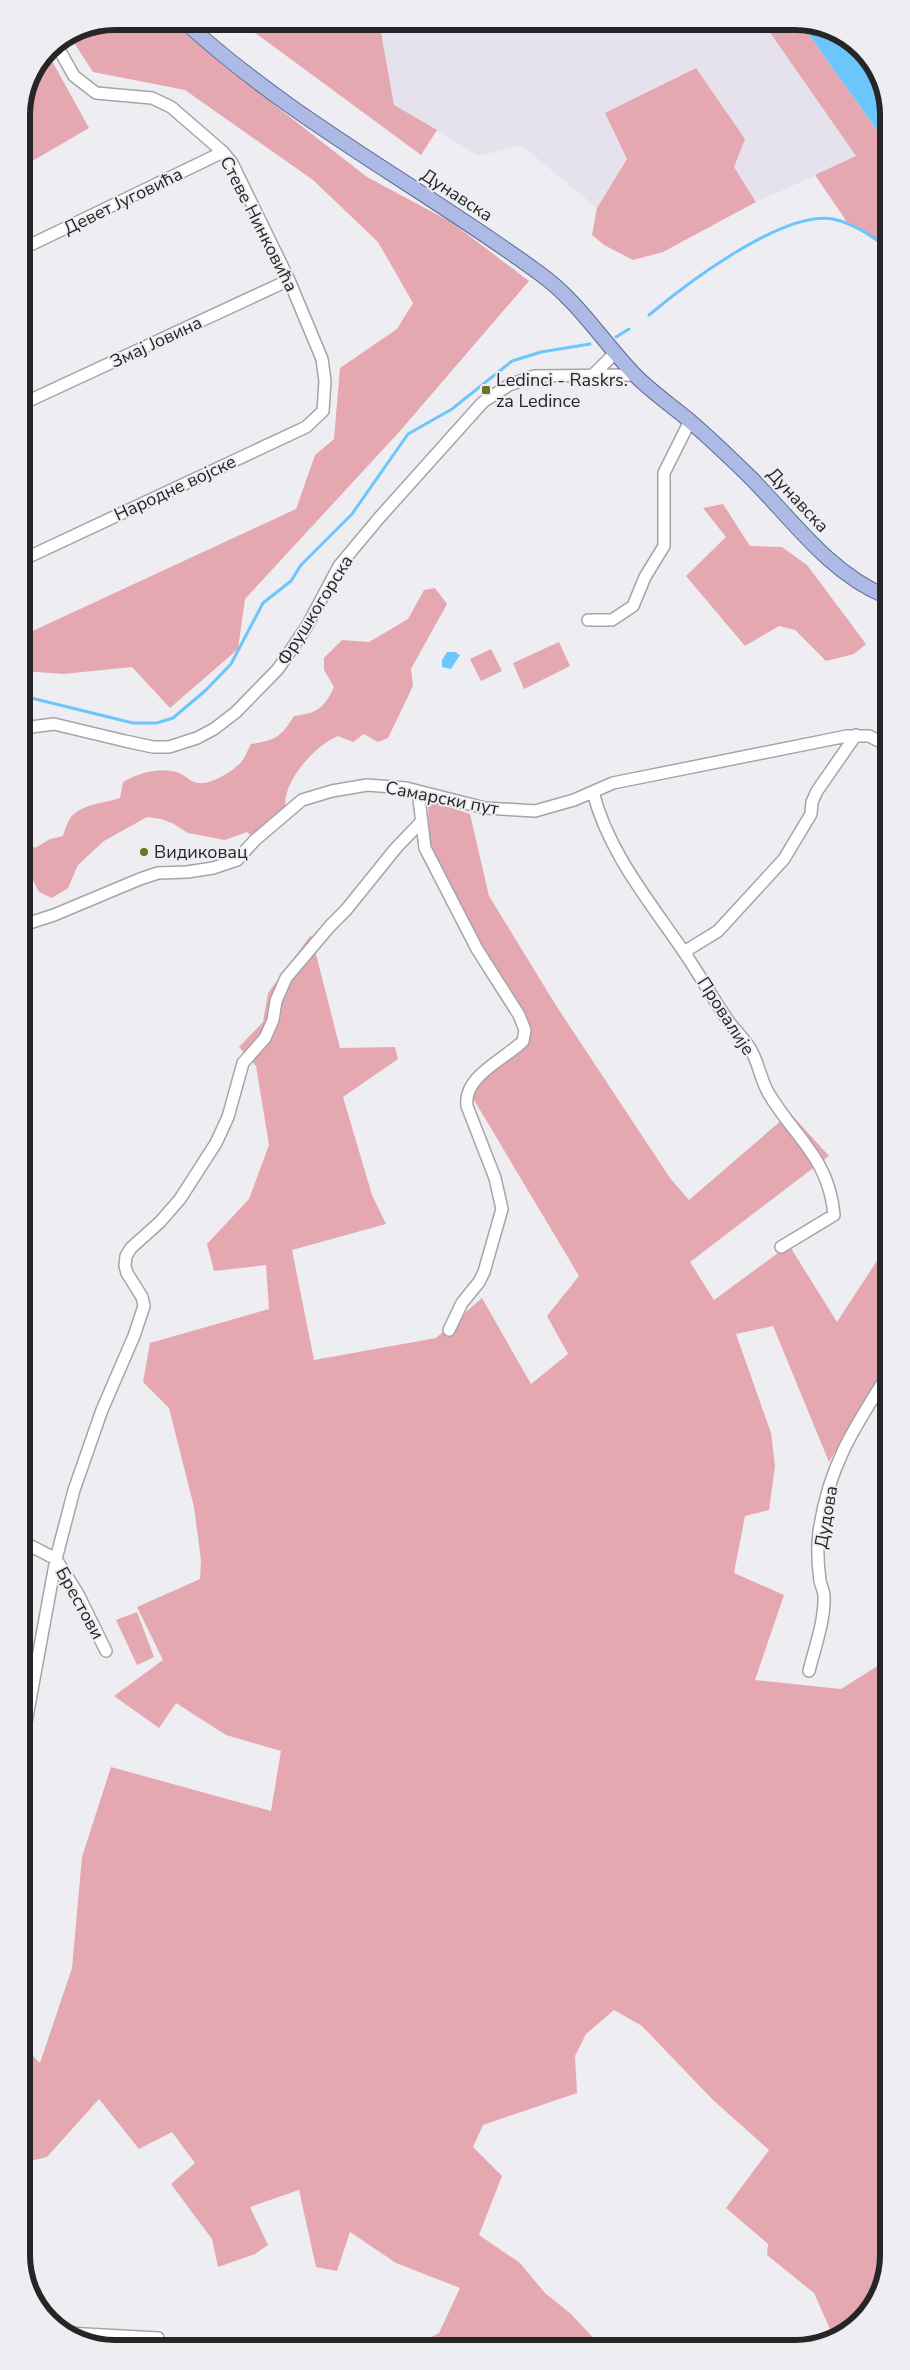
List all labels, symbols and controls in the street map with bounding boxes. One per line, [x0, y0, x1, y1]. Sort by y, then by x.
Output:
street label: Стеве Нинковића [214, 152, 304, 296]
street label: Девет Југовића [59, 162, 187, 240]
street label: Дунавска [417, 163, 497, 227]
street label: Змај Јовина [106, 310, 206, 374]
place label: Ledinci - Raskrs. za Ledince [496, 368, 628, 413]
marker: Ledinci - Raskrs. za Ledince [480, 384, 492, 396]
street label: Народне војске [110, 449, 240, 527]
street label: Дунавска [762, 462, 834, 538]
street label: Фрушкогорска [272, 550, 358, 670]
street label: Самарски пут [383, 775, 501, 821]
place label: Видиковац [154, 840, 248, 864]
marker: Видиковац [138, 846, 150, 858]
street label: Провалије [692, 972, 760, 1060]
street label: Дудова [809, 1484, 843, 1550]
street label: Брестови [50, 1562, 110, 1644]

